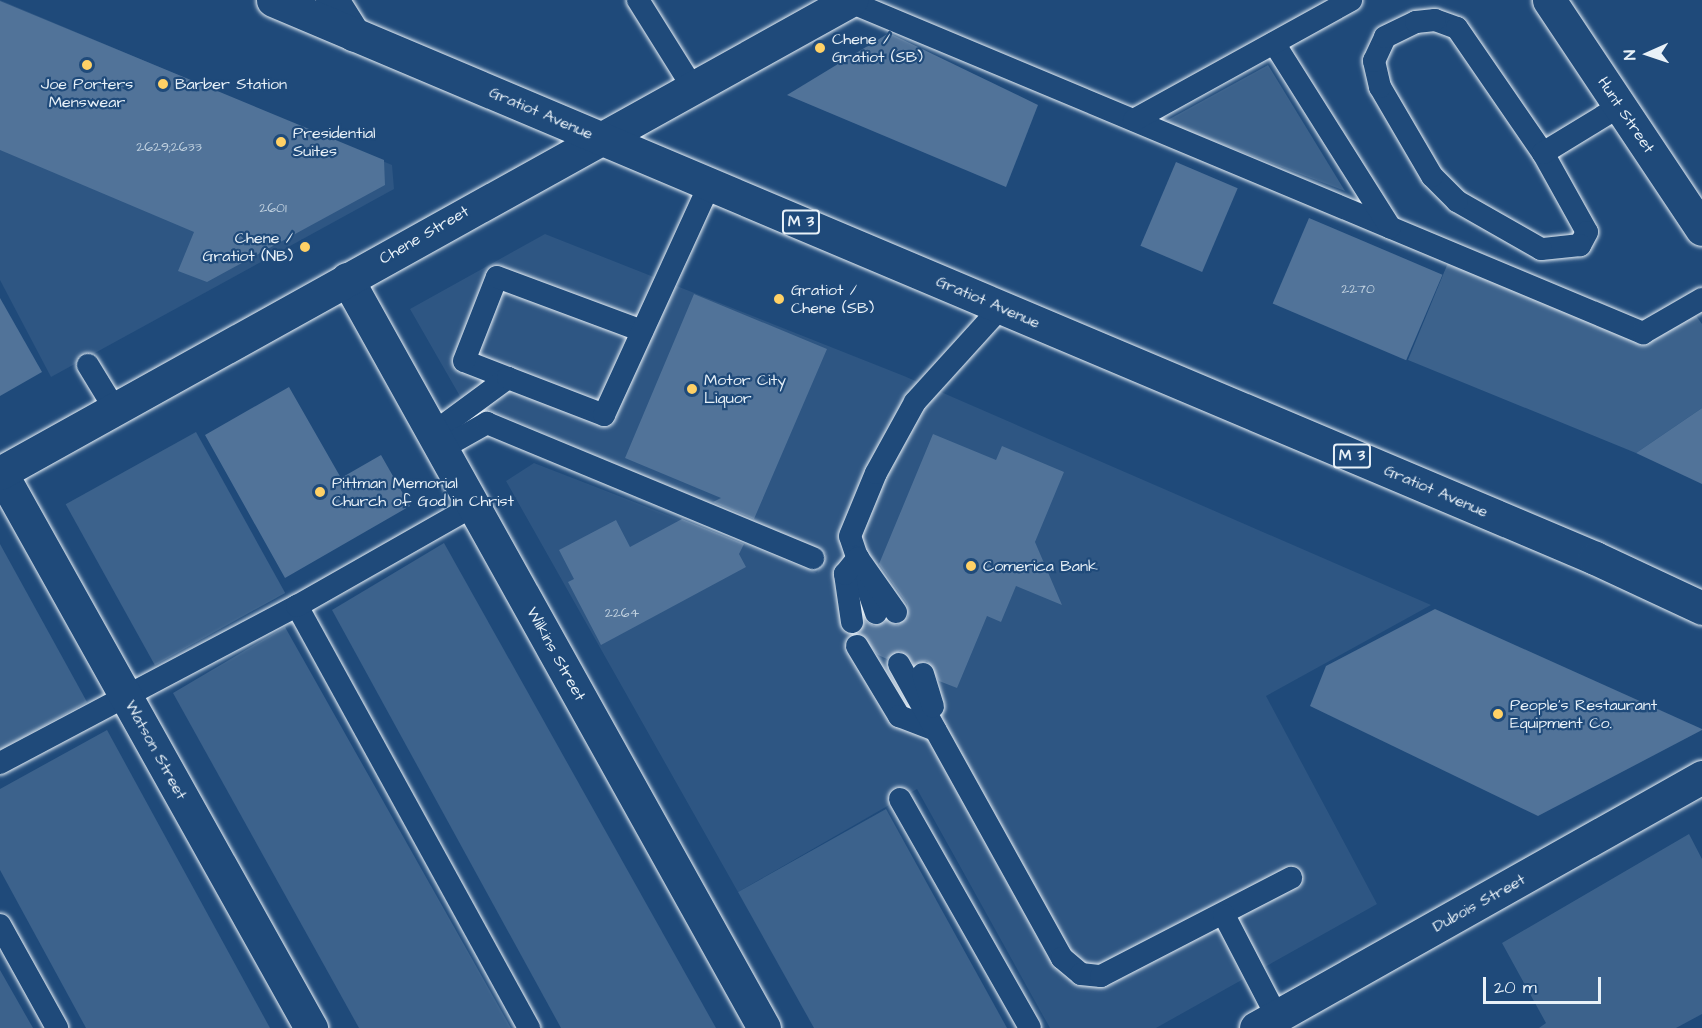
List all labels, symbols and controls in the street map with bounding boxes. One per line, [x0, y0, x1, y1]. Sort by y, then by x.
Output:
north arrow [1618, 24, 1678, 84]
place label: Chene / Gratiot (SB) [832, 29, 923, 67]
marker: Chene / Gratiot (SB) [813, 41, 827, 55]
text: N [1619, 49, 1641, 61]
marker: Joe Porters Menswear [80, 58, 94, 72]
street label: Hunt Street [1593, 73, 1659, 157]
place label: Joe Porters Menswear [41, 74, 133, 112]
place label: Barber Station [175, 74, 287, 94]
marker: Barber Station [156, 77, 170, 91]
street label: Gratiot Avenue [486, 83, 596, 143]
place label: Presidential Suites [293, 123, 376, 161]
marker: Presidential Suites [274, 135, 288, 149]
house number: 2629;2633 [136, 139, 202, 155]
house number: 2601 [259, 200, 287, 216]
street label: Chene Street [376, 202, 472, 268]
road number: M 3 [782, 210, 820, 234]
place label: Chene / Gratiot (NB) [202, 228, 293, 266]
marker: Chene / Gratiot (NB) [298, 240, 312, 254]
street label: Gratiot Avenue [933, 272, 1043, 332]
place label: Gratiot / Chene (SB) [791, 280, 874, 318]
house number: 2270 [1341, 281, 1375, 297]
marker: Gratiot / Chene (SB) [772, 292, 786, 306]
place label: Motor City Liquor [704, 370, 786, 408]
marker: Motor City Liquor [685, 382, 699, 396]
road number: M 3 [1332, 444, 1372, 468]
street label: Gratiot Avenue [1381, 461, 1491, 521]
place label: Pittman Memorial Church of God in Christ [332, 473, 514, 511]
marker: Pittman Memorial Church of God in Christ [313, 485, 327, 499]
place label: Comerica Bank [983, 556, 1098, 576]
marker: Comerica Bank [964, 559, 978, 573]
street label: Wilkins Street [522, 604, 590, 704]
house number: 2264 [605, 605, 639, 621]
place label: People's Restaurant Equipment Co. [1510, 695, 1657, 733]
street label: Watson Street [121, 697, 191, 803]
marker: People's Restaurant Equipment Co. [1491, 707, 1505, 721]
street label: Dubois Street [1429, 870, 1529, 936]
scale bar [1486, 965, 1604, 1003]
text: 20 m [1494, 975, 1537, 1000]

